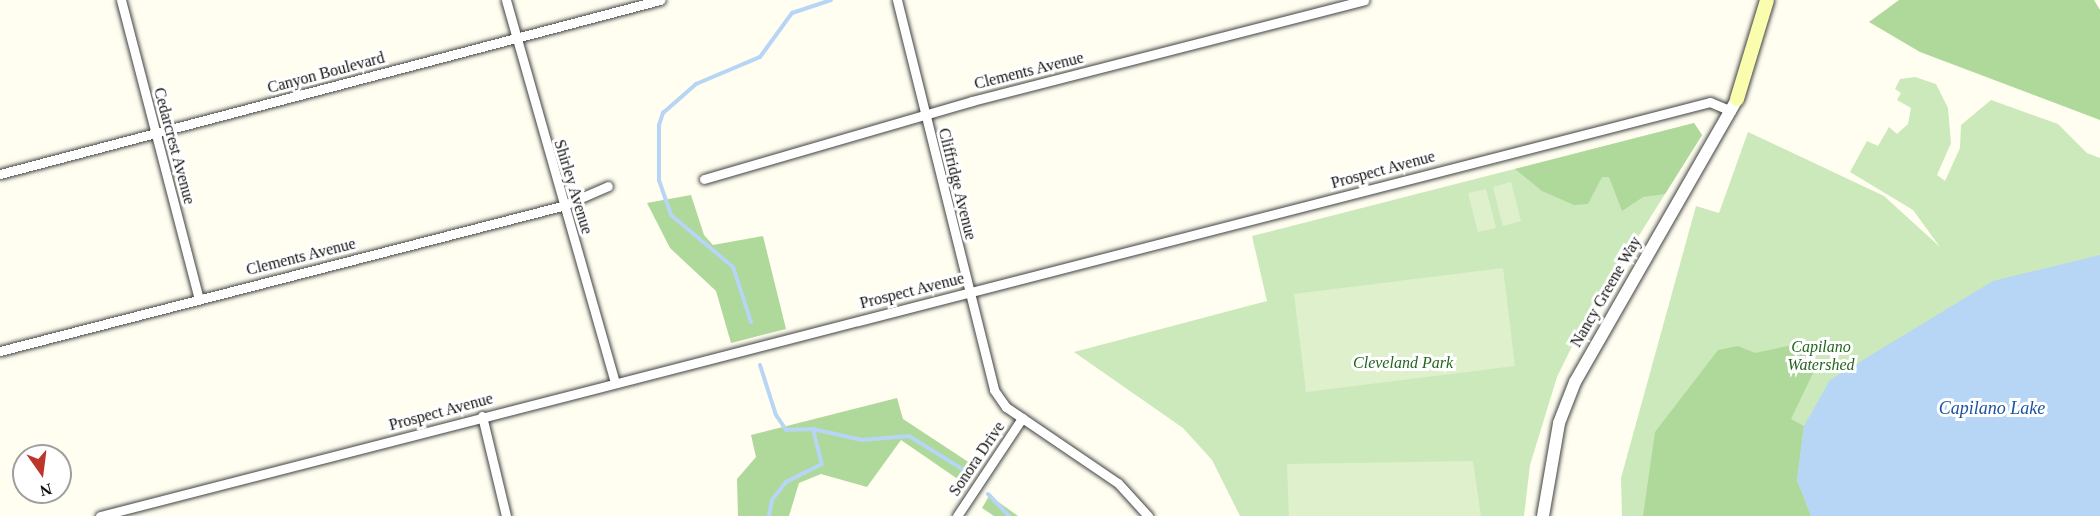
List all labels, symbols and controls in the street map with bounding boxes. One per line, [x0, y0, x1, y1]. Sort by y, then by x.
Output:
street label: Canyon Boulevard [265, 48, 387, 98]
street label: Clements Avenue [972, 48, 1086, 94]
street label: Cedarcrest Avenue [149, 85, 199, 207]
street label: Cliffridge Avenue [934, 126, 980, 242]
street label: Shirley Avenue [549, 137, 597, 237]
street label: Prospect Avenue [1329, 147, 1437, 193]
street label: Nancy Greene Way [1566, 233, 1646, 351]
street label: Clements Avenue [244, 234, 358, 280]
street label: Prospect Avenue [857, 269, 967, 313]
park label: Capilano Watershed [1788, 337, 1854, 375]
park label: Cleveland Park [1353, 353, 1453, 373]
street label: Prospect Avenue [387, 389, 495, 435]
water label: Capilano Lake [1939, 397, 2045, 419]
street label: Sonora Drive [945, 418, 1009, 500]
north arrow [12, 444, 72, 504]
text: N [38, 480, 54, 500]

